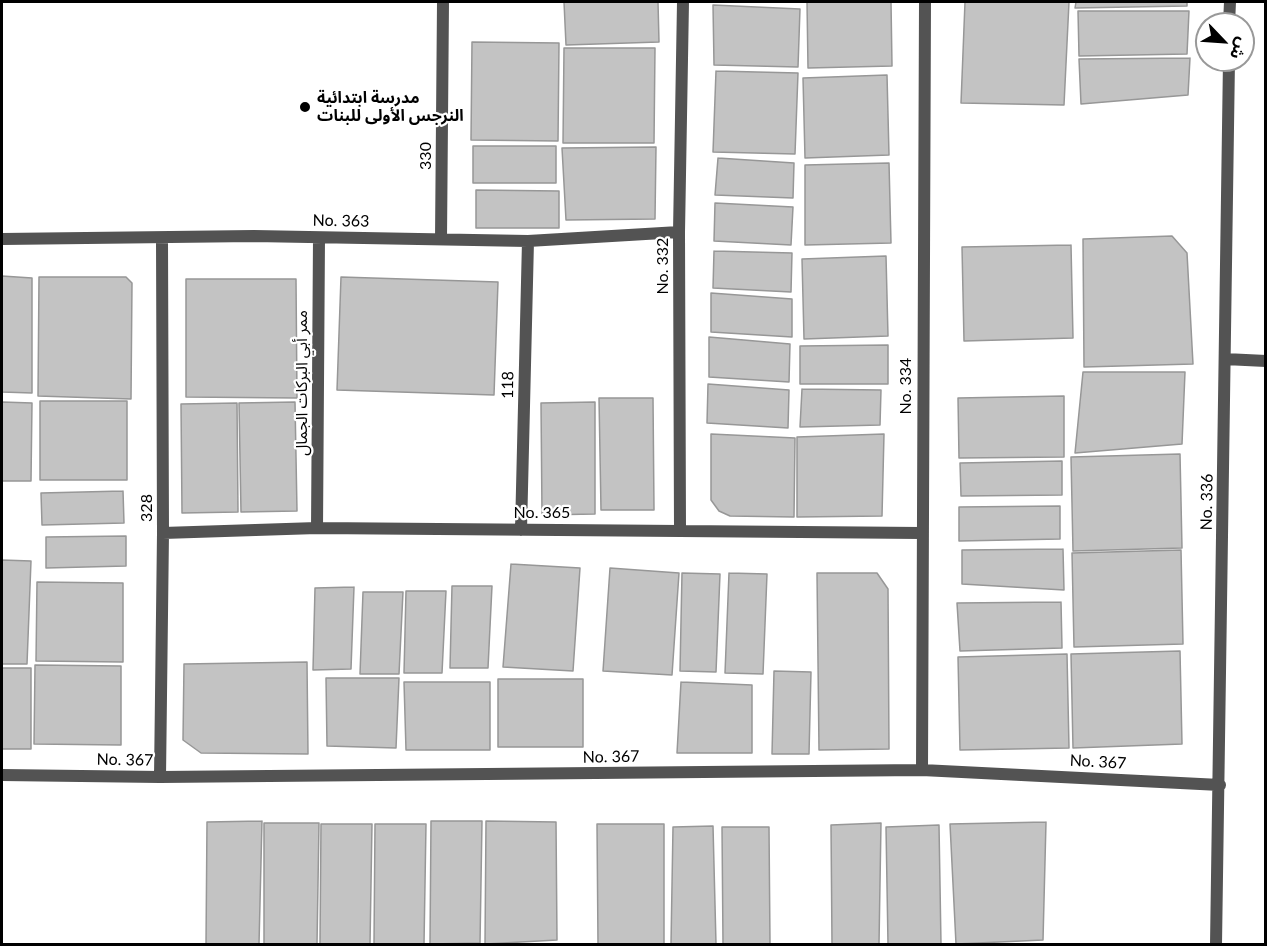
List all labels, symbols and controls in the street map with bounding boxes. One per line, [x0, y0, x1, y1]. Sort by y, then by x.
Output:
north arrow [1195, 12, 1255, 72]
text: ش [1227, 35, 1253, 63]
place label: مدرسة ابتدائية النرجس الأولى للبنات [317, 88, 464, 126]
marker: مدرسة ابتدائية النرجس الأولى للبنات [298, 100, 312, 114]
street label: 330 [416, 142, 436, 170]
street label: No. 363 [312, 211, 370, 231]
street label: No. 332 [653, 238, 673, 294]
street label: ممر أبي البركات الجمال [292, 310, 312, 456]
street label: No. 334 [896, 358, 916, 414]
street label: 118 [498, 371, 518, 399]
street label: No. 336 [1197, 473, 1217, 531]
street label: 328 [137, 494, 157, 522]
street label: No. 365 [514, 503, 570, 523]
street label: No. 367 [582, 747, 640, 767]
street label: No. 367 [96, 750, 154, 770]
street label: No. 367 [1069, 751, 1127, 773]

